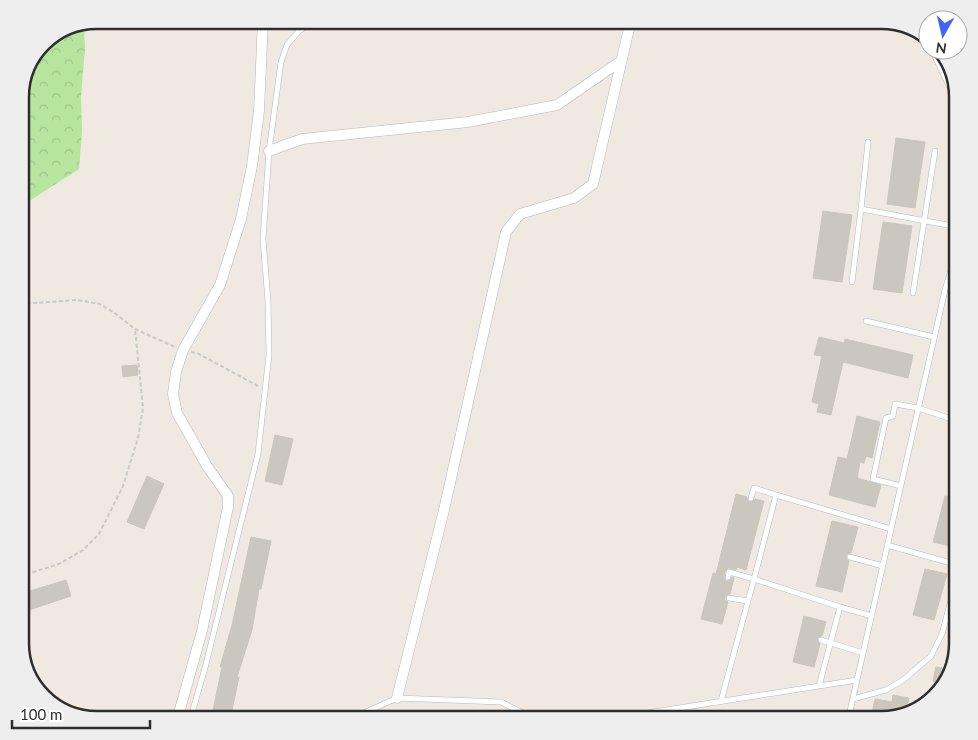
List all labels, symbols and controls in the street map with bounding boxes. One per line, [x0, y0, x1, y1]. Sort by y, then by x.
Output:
north arrow [918, 10, 968, 60]
text: N [935, 39, 948, 58]
scale bar [12, 698, 150, 730]
text: 100 m [20, 705, 62, 723]

